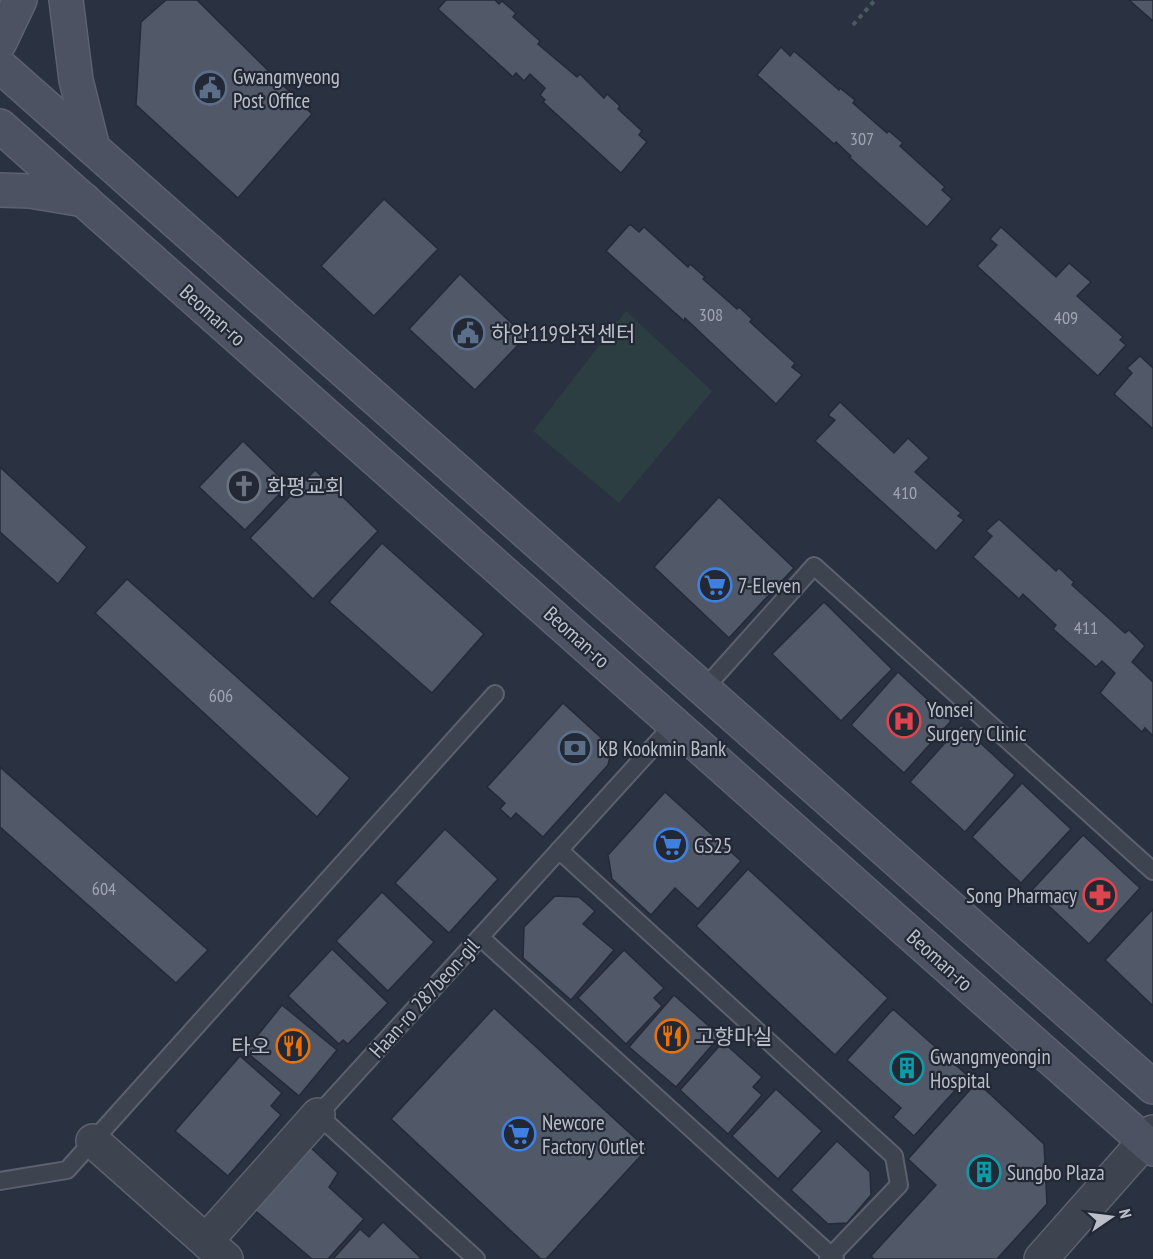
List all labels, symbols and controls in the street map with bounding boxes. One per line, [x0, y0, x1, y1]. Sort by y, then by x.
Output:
place label: Gwangmyeong Post Office [233, 63, 340, 114]
public building icon: Gwangmyeong Post Office [192, 70, 228, 106]
house number: 307 [850, 127, 874, 150]
street label: Beoman-ro [174, 278, 252, 352]
house number: 308 [699, 303, 723, 326]
house number: 409 [1054, 306, 1078, 329]
public building icon: 하안119안전센터 [450, 315, 486, 351]
place label: 하안119안전센터 [491, 320, 635, 347]
church icon: 화평교회 [226, 468, 262, 504]
place label: 화평교회 [267, 473, 344, 500]
house number: 410 [893, 481, 917, 504]
supermarket icon: 7-Eleven [697, 567, 733, 603]
place label: 7-Eleven [738, 572, 801, 599]
street label: Beoman-ro [538, 600, 616, 674]
house number: 411 [1074, 616, 1098, 639]
house number: 606 [209, 684, 233, 707]
place label: Yonsei Surgery Clinic [927, 696, 1027, 747]
hospital icon: Yonsei Surgery Clinic [886, 703, 922, 739]
bank icon: KB Kookmin Bank [557, 730, 593, 766]
place label: KB Kookmin Bank [598, 735, 726, 762]
supermarket icon: GS25 [653, 827, 689, 863]
place label: GS25 [694, 832, 732, 859]
house number: 604 [92, 877, 116, 900]
pharmacy icon: Song Pharmacy [1082, 877, 1118, 913]
place label: Song Pharmacy [966, 882, 1077, 909]
street label: Beoman-ro [901, 923, 979, 997]
street label: Haan-ro 287beon-gil [363, 933, 485, 1063]
restaurant icon: 고향마실 [654, 1018, 690, 1054]
place label: 고향마실 [695, 1023, 772, 1050]
restaurant icon: 타오 [275, 1028, 311, 1064]
place label: 타오 [231, 1033, 270, 1060]
place label: Gwangmyeongin Hospital [930, 1043, 1051, 1094]
building icon: Gwangmyeongin Hospital [889, 1050, 925, 1086]
place label: Newcore Factory Outlet [542, 1109, 645, 1160]
supermarket icon: Newcore Factory Outlet [501, 1116, 537, 1152]
building icon: Sungbo Plaza [966, 1154, 1002, 1190]
place label: Sungbo Plaza [1007, 1159, 1105, 1186]
north arrow [1081, 1187, 1141, 1247]
text: N [1115, 1207, 1136, 1220]

